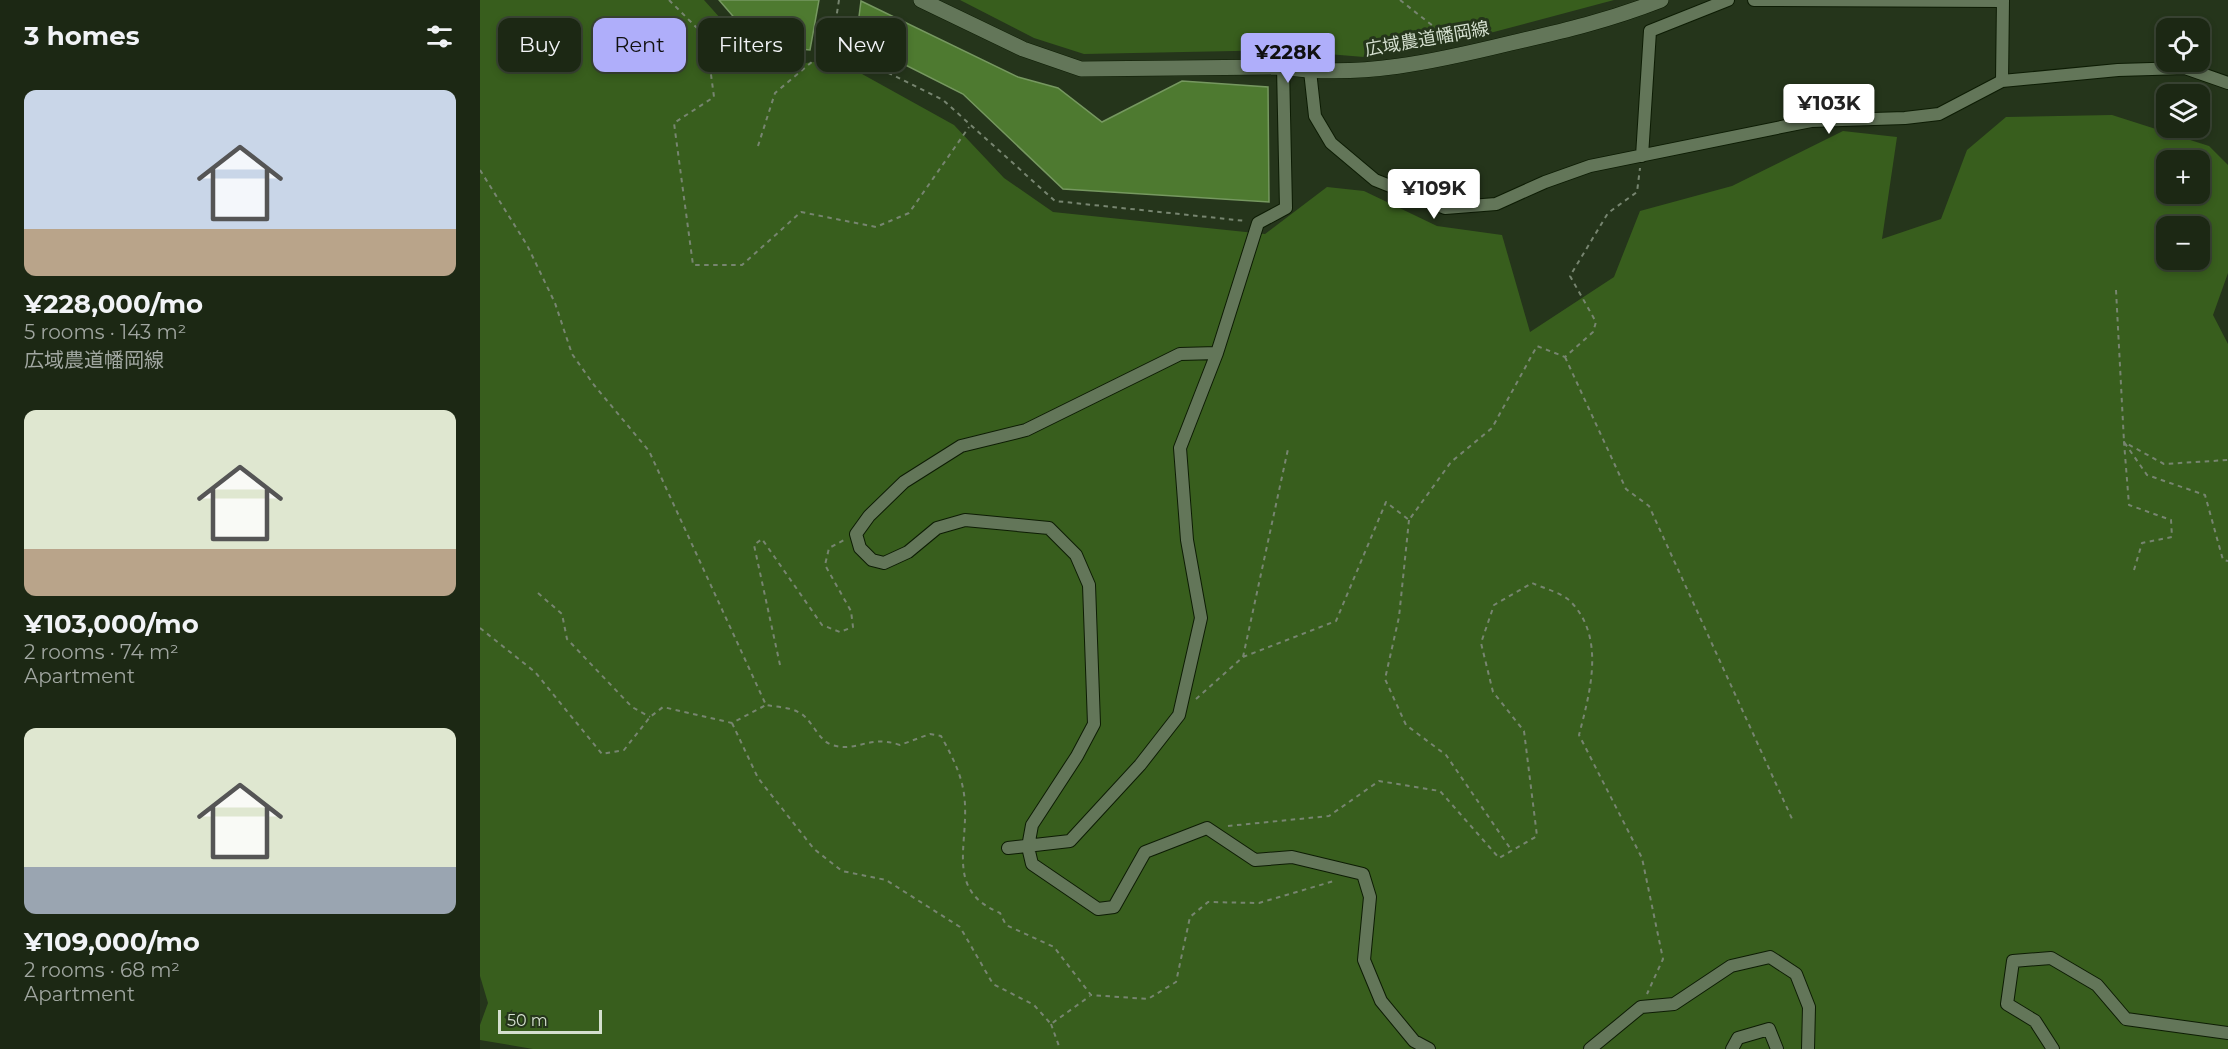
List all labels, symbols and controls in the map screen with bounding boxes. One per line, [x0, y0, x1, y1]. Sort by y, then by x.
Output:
street label: 広域農道幡岡線 [1363, 17, 1491, 61]
chip: Buy [498, 18, 581, 72]
chip: Rent [593, 18, 686, 72]
chip: Filters [698, 18, 804, 72]
chip: New [816, 18, 906, 72]
map controls [2156, 18, 2210, 270]
button: locate [2156, 18, 2210, 72]
text: 3 homes [24, 20, 139, 52]
icon: filters [423, 20, 456, 53]
pin: ¥228K [1246, 33, 1330, 84]
text: ¥228K [1255, 40, 1321, 64]
pin: ¥103K [1787, 84, 1871, 135]
button: layers [2156, 84, 2210, 138]
text: ¥103K [1797, 91, 1861, 115]
icon: home [186, 129, 294, 237]
button: + [2156, 150, 2210, 204]
pin: ¥109K [1392, 169, 1476, 220]
text: ¥109K [1402, 176, 1466, 200]
button: − [2156, 216, 2210, 270]
text: ¥228,000/mo [24, 288, 203, 320]
text: 5 rooms · 143 m² [24, 320, 186, 344]
text: 広域農道幡岡線 [24, 348, 164, 372]
icon: home [186, 449, 294, 557]
text: ¥103,000/mo [24, 608, 199, 640]
text: 2 rooms · 74 m² [24, 640, 179, 664]
text: Apartment [24, 664, 135, 688]
icon: home [186, 767, 294, 875]
text: ¥109,000/mo [24, 926, 200, 958]
text: 2 rooms · 68 m² [24, 958, 180, 982]
text: Apartment [24, 982, 135, 1006]
scale bar [498, 1007, 602, 1034]
text: 50 m [507, 1011, 548, 1030]

